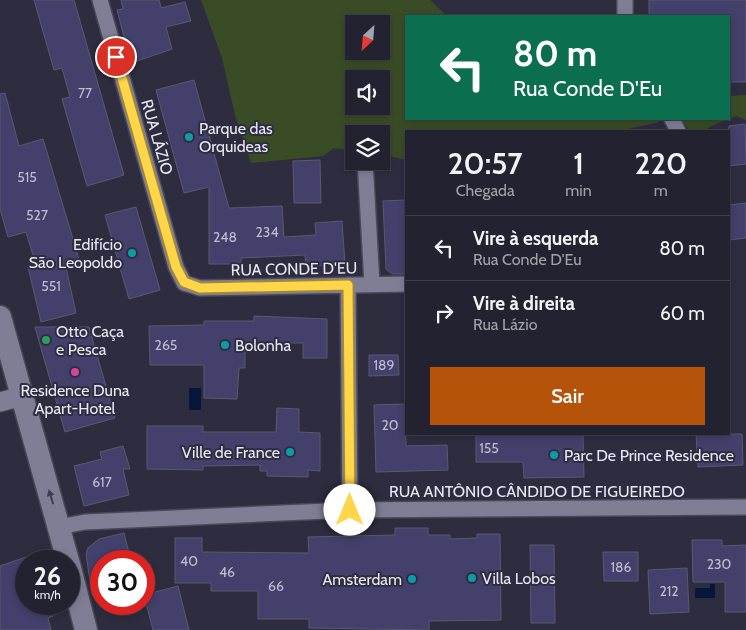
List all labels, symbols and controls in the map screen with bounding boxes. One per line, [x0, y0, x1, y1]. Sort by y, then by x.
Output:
north arrow [345, 15, 390, 60]
map controls [345, 15, 390, 170]
text: 80 m [513, 32, 597, 75]
icon: left [430, 35, 495, 100]
pin [95, 36, 137, 78]
icon: arrive [102, 43, 130, 71]
button: sound [345, 70, 390, 115]
text: Rua Conde D'Eu [513, 75, 662, 102]
house number: 77 [78, 84, 92, 102]
street label: RUA LÁZIO [137, 97, 177, 177]
place label: Parque das Orquideas [199, 119, 273, 156]
button: layers [345, 125, 390, 170]
marker: Parque das Orquideas [183, 131, 195, 143]
text: 20:57 [448, 145, 523, 182]
text: 1 [573, 145, 584, 182]
text: 220 [634, 145, 687, 182]
house number: 515 [17, 168, 37, 186]
text: Chegada [456, 181, 515, 200]
text: min [565, 181, 592, 200]
text: m [654, 181, 668, 200]
house number: 527 [26, 206, 48, 224]
house number: 234 [255, 223, 279, 241]
text: Vire à esquerda [473, 227, 599, 250]
house number: 248 [213, 228, 237, 246]
icon: left [430, 234, 458, 262]
place label: Edifício São Leopoldo [29, 235, 122, 272]
text: 80 m [659, 237, 705, 260]
marker: Edifício São Leopoldo [126, 247, 138, 259]
text: Rua Conde D'Eu [473, 250, 582, 269]
street label: RUA CONDE D'EU [231, 258, 357, 280]
house number: 551 [41, 277, 61, 295]
text: Vire à direita [473, 292, 575, 315]
icon: right [430, 299, 458, 327]
text: 60 m [660, 302, 705, 325]
text: Rua Lázio [473, 315, 538, 334]
place label: Otto Caça e Pesca [56, 322, 124, 359]
marker: Otto Caça e Pesca [40, 334, 52, 346]
house number: 265 [155, 336, 177, 354]
place label: Bolonha [235, 336, 291, 355]
marker: Bolonha [219, 339, 231, 351]
house number: 189 [374, 356, 395, 374]
marker: Residence Duna Apart-Hotel [69, 366, 81, 378]
button: Sair [430, 367, 705, 425]
place label: Residence Duna Apart-Hotel [20, 381, 130, 418]
house number: 20 [381, 416, 399, 434]
house number: 155 [479, 439, 499, 457]
place label: Ville de France [182, 443, 280, 462]
marker: Ville de France [284, 446, 296, 458]
place label: Parc De Prince Residence [564, 446, 734, 465]
marker: Parc De Prince Residence [548, 449, 560, 461]
house number: 617 [92, 473, 112, 491]
street label: RUA ANTÔNIO CÂNDIDO DE FIGUEIREDO [389, 482, 685, 501]
position arrow [323, 483, 375, 535]
one-way arrow [46, 490, 54, 505]
speed limit sign: 30 [90, 550, 155, 615]
house number: 40 [180, 552, 198, 570]
house number: 230 [707, 555, 732, 573]
house number: 186 [611, 558, 632, 576]
text: 26 [34, 561, 61, 591]
house number: 46 [219, 563, 235, 581]
place label: Villa Lobos [482, 569, 556, 588]
place label: Amsterdam [323, 570, 402, 589]
marker: Villa Lobos [466, 572, 478, 584]
marker: Amsterdam [406, 573, 418, 585]
house number: 66 [268, 577, 284, 595]
house number: 212 [659, 582, 679, 600]
text: km/h [34, 587, 61, 602]

